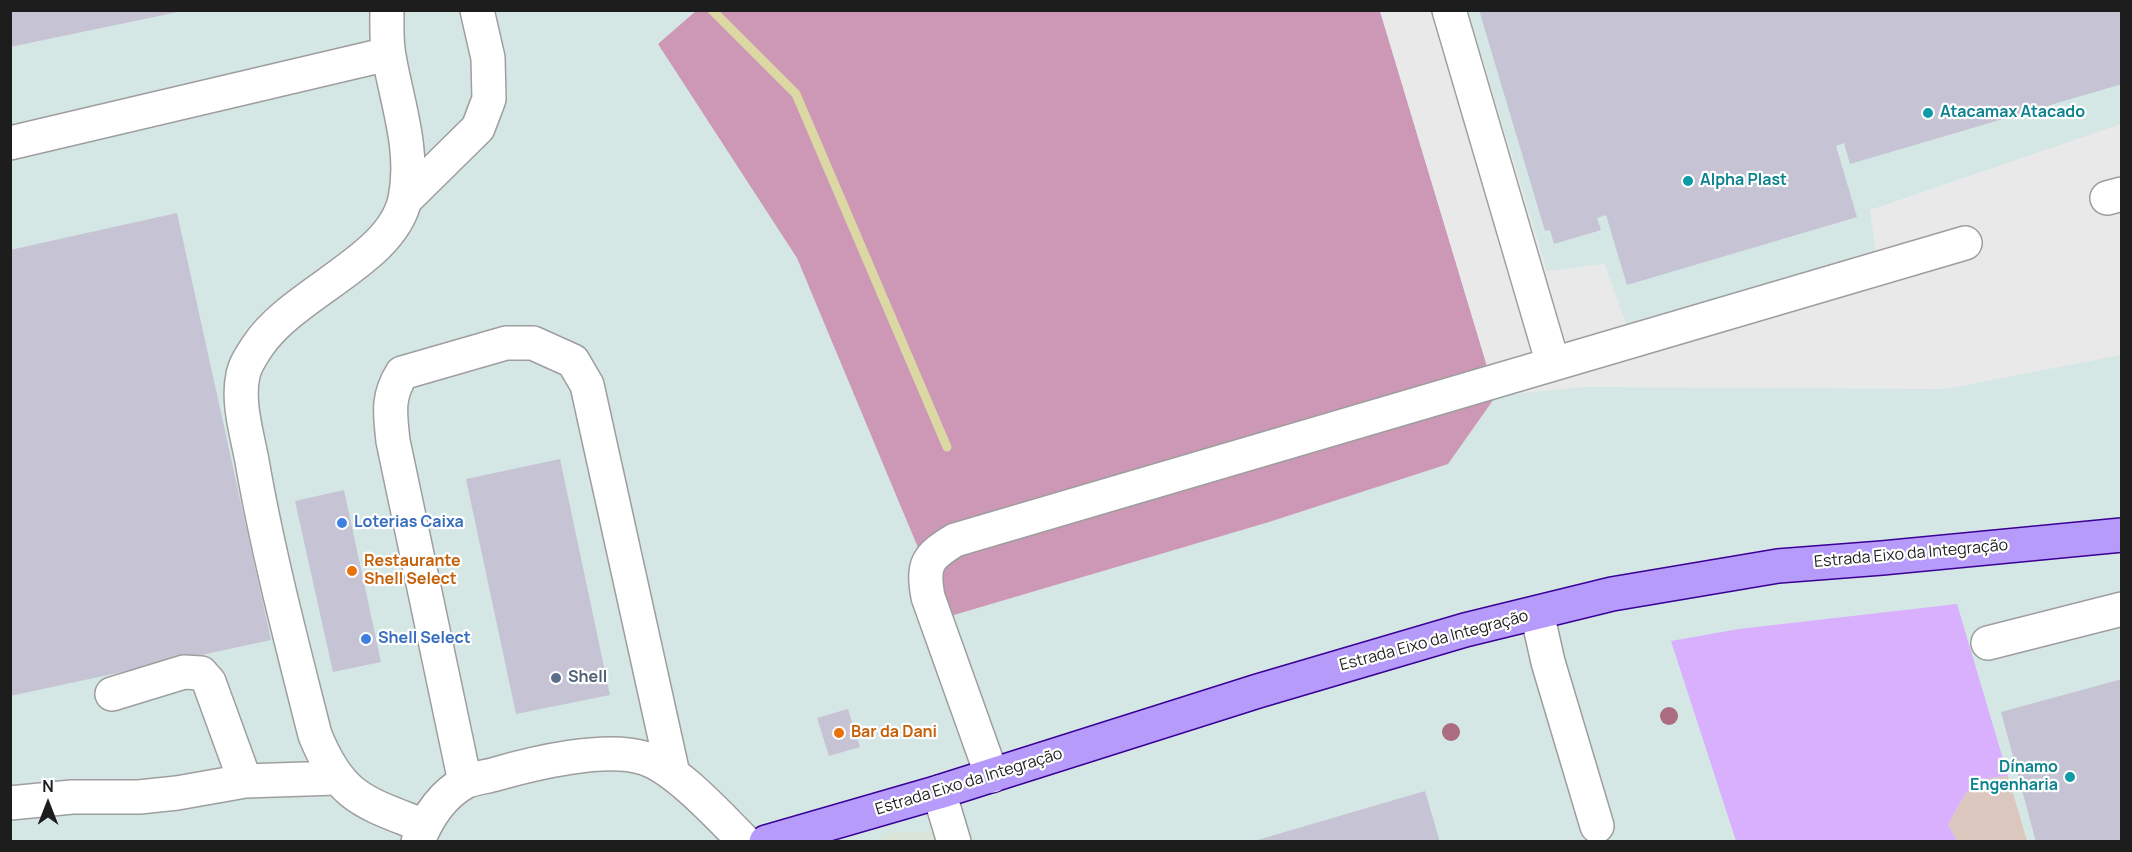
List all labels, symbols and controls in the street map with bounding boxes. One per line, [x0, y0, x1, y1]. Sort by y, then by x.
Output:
place label: Atacamax Atacado [1940, 103, 2085, 123]
marker: Atacamax Atacado [1921, 106, 1935, 120]
place label: Alpha Plast [1700, 171, 1787, 191]
marker: Alpha Plast [1681, 174, 1695, 188]
place label: Loterias Caixa [354, 513, 464, 533]
marker: Loterias Caixa [335, 516, 349, 530]
street label: Estrada Eixo da Integração [1813, 536, 2009, 572]
place label: Restaurante Shell Select [364, 552, 461, 590]
marker: Restaurante Shell Select [345, 564, 359, 578]
street label: Estrada Eixo da Integração [1337, 607, 1531, 675]
place label: Shell Select [378, 629, 471, 649]
marker: Shell Select [359, 632, 373, 646]
place label: Shell [568, 668, 607, 688]
marker: Shell [549, 671, 563, 685]
place label: Bar da Dani [851, 723, 937, 743]
marker: Bar da Dani [832, 726, 846, 740]
street label: Estrada Eixo da Integração [873, 744, 1065, 820]
place label: Dínamo Engenharia [1970, 758, 2058, 796]
marker: Dínamo Engenharia [2063, 770, 2077, 784]
north arrow [18, 774, 78, 834]
text: N [42, 775, 54, 797]

